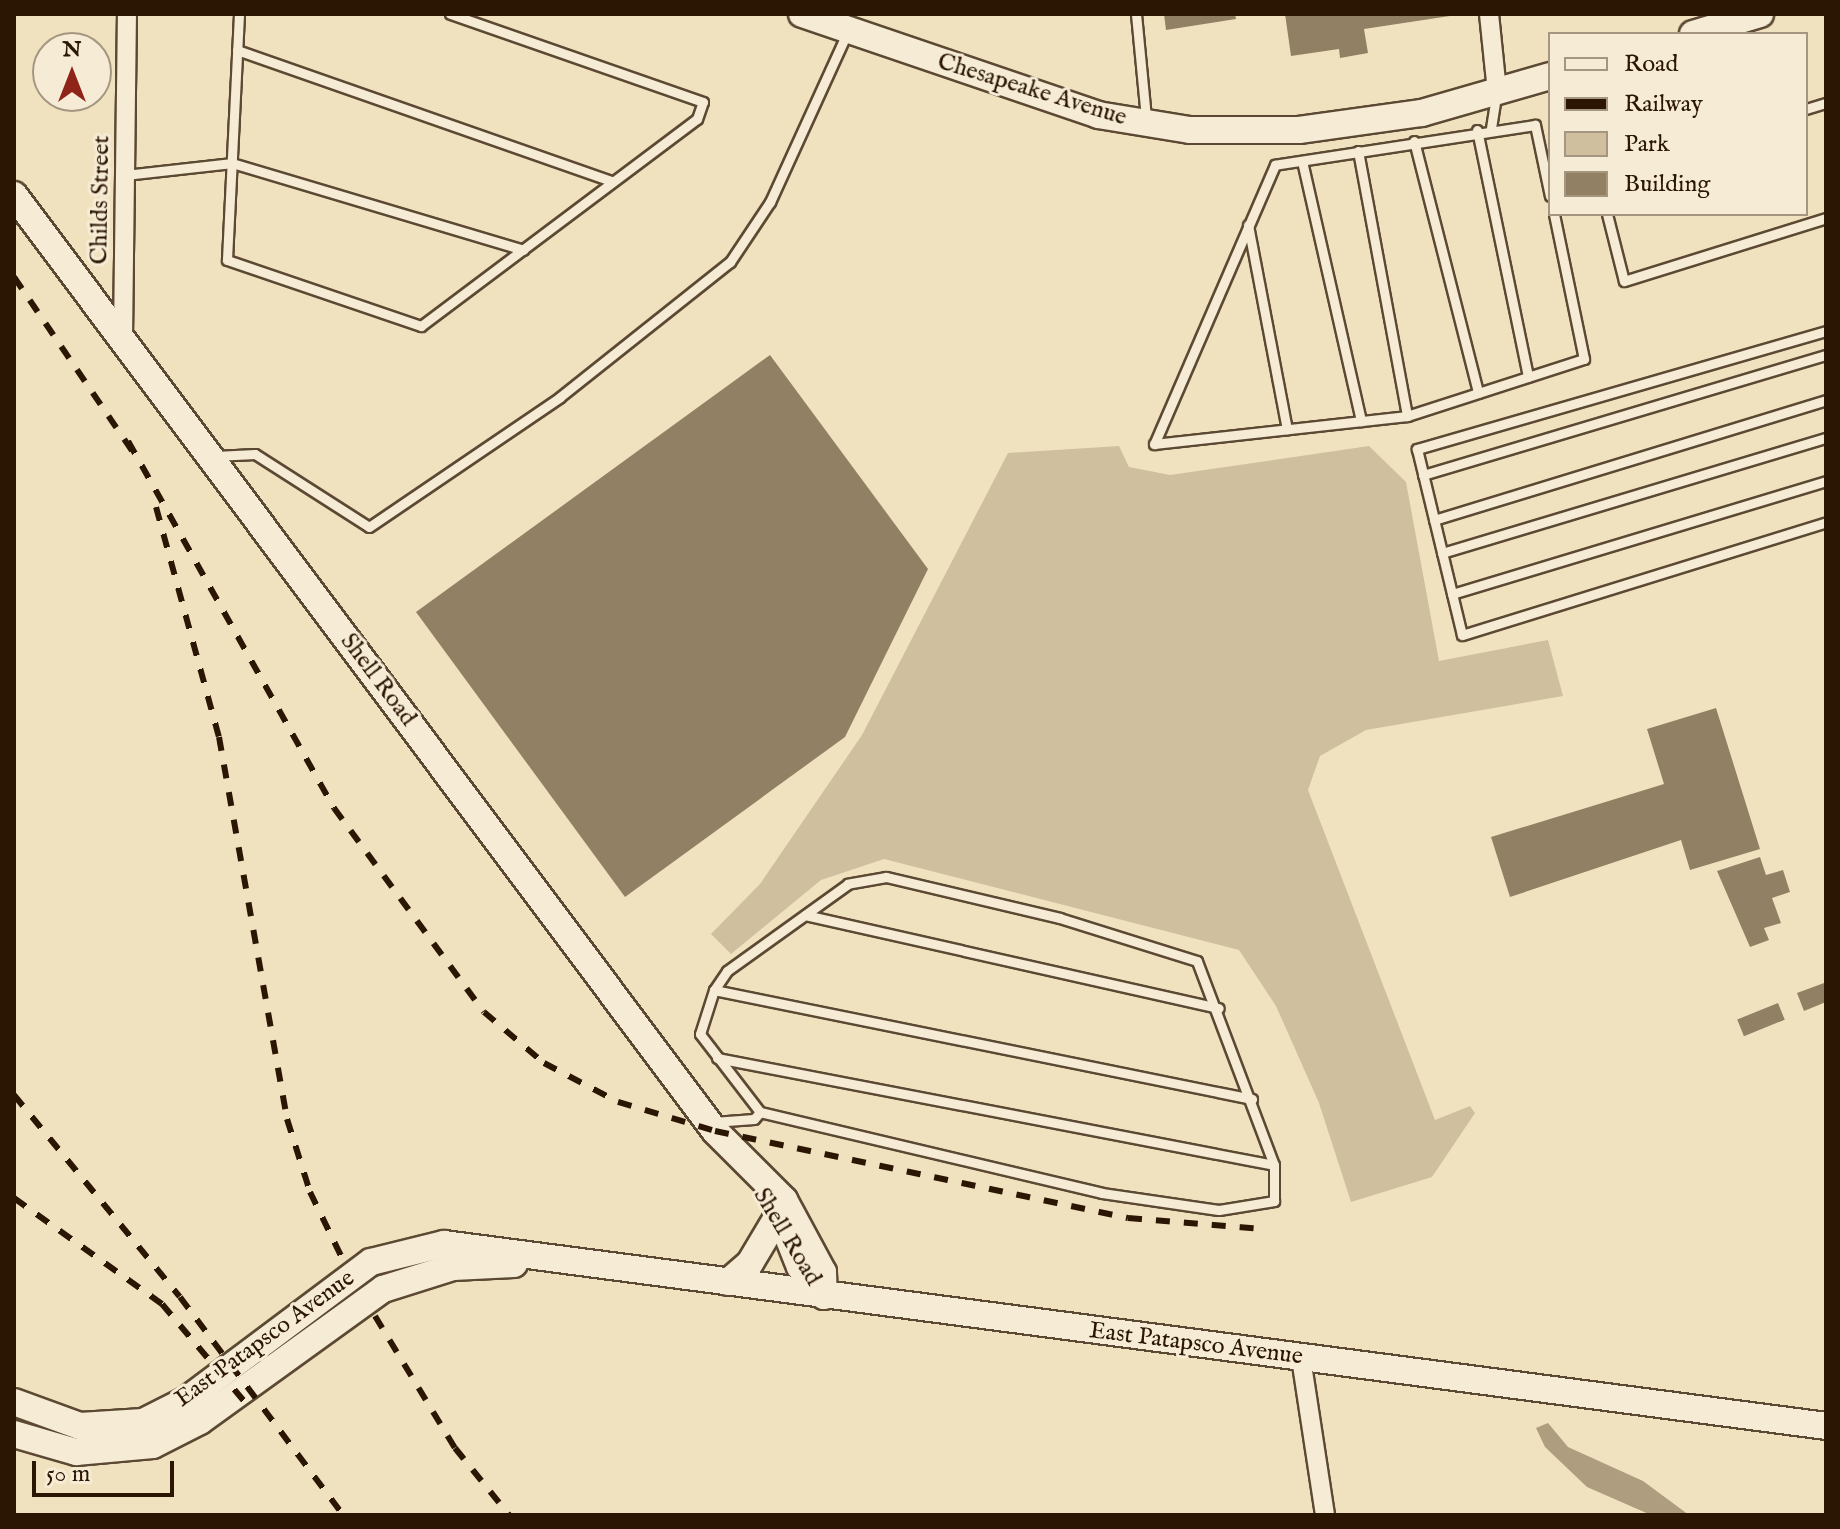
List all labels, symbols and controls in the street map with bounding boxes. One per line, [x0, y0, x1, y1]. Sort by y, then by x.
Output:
north arrow [32, 32, 112, 112]
legend [1548, 32, 1808, 216]
text: N [62, 36, 82, 64]
street label: Chesapeake Avenue [934, 48, 1130, 132]
text: Road [1624, 49, 1678, 80]
text: Railway [1624, 89, 1703, 120]
text: Park [1624, 129, 1670, 160]
street label: Childs Street [85, 135, 117, 265]
text: Building [1624, 169, 1710, 200]
street label: Shell Road [334, 628, 422, 732]
street label: Shell Road [747, 1183, 827, 1291]
street label: East Patapsco Avenue [170, 1264, 360, 1414]
street label: East Patapsco Avenue [1088, 1317, 1304, 1371]
scale bar [36, 1445, 178, 1495]
text: 50 m [46, 1459, 90, 1490]

